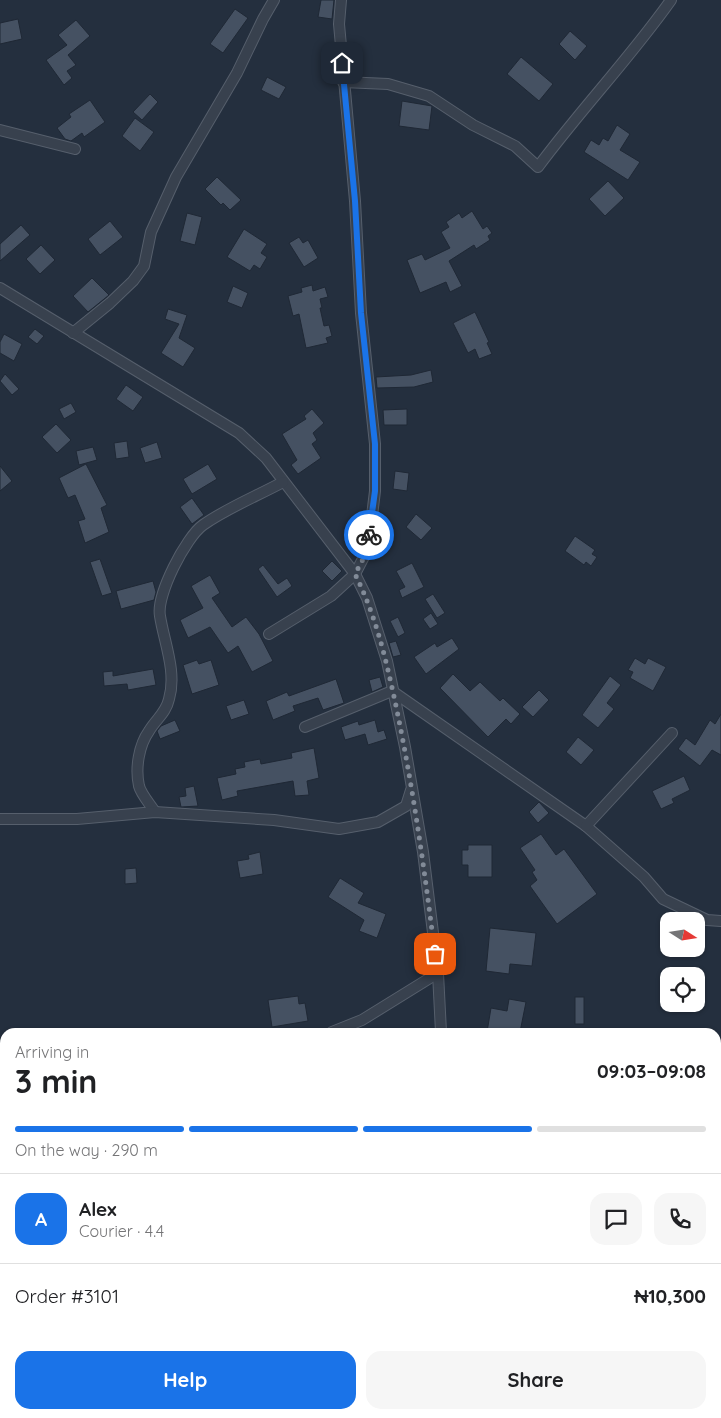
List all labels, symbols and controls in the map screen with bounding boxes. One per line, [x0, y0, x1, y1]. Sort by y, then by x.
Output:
pin [321, 42, 363, 84]
icon: home [328, 49, 356, 77]
courier [344, 510, 394, 560]
icon: bike [355, 521, 383, 549]
north arrow [660, 912, 705, 958]
map controls [660, 912, 705, 1012]
pin [414, 933, 456, 975]
icon: bag [421, 940, 449, 968]
button: locate [660, 967, 705, 1012]
text: Arriving in [15, 1042, 89, 1062]
text: 09:03–09:08 [597, 1059, 706, 1083]
text: 3 min [15, 1061, 97, 1101]
text: On the way · 290 m [15, 1140, 158, 1160]
button: chat [590, 1193, 642, 1245]
button: phone [654, 1193, 706, 1245]
text: Alex [79, 1197, 117, 1221]
text: A [35, 1207, 47, 1231]
text: Courier · 4.4 [79, 1221, 164, 1241]
text: Order #3101 [15, 1284, 119, 1308]
text: ₦10,300 [634, 1284, 706, 1308]
button: Help [15, 1351, 356, 1409]
button: Share [366, 1351, 706, 1409]

